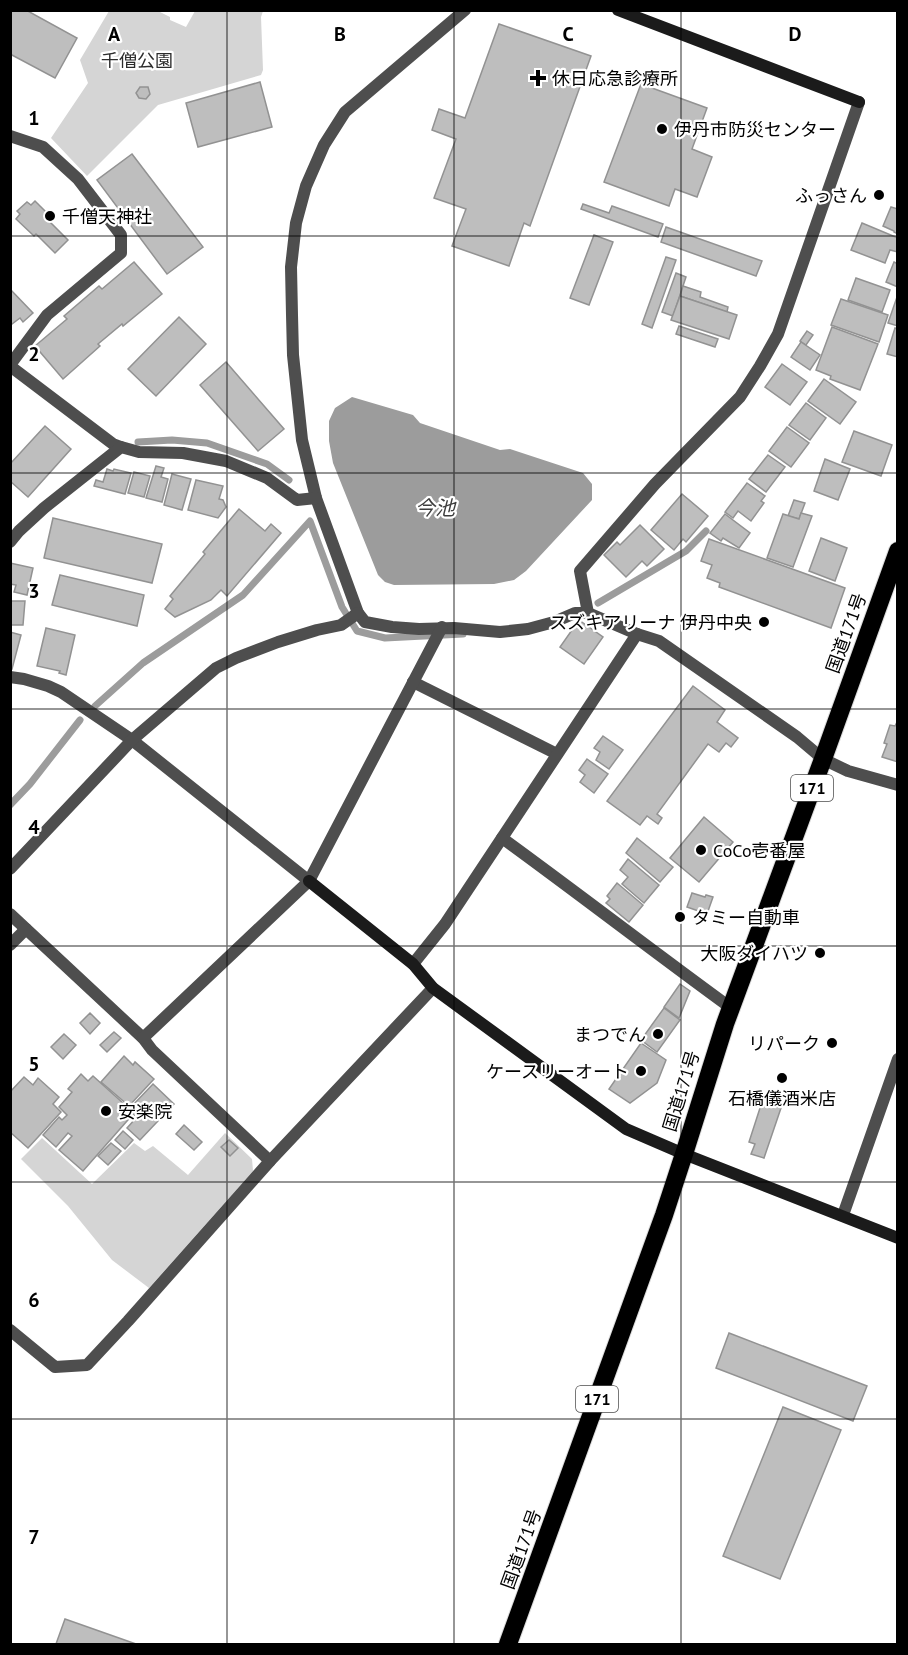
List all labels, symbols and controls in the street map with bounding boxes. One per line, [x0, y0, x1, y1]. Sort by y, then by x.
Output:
text: A [108, 21, 121, 47]
text: B [334, 21, 346, 47]
text: C [562, 21, 574, 47]
text: D [789, 21, 802, 47]
park label: 千僧公園 [101, 49, 173, 72]
place label: 休日応急診療所 [552, 67, 678, 90]
marker: 休日応急診療所 [529, 69, 547, 87]
text: 1 [28, 105, 40, 131]
place label: 伊丹市防災センター [674, 118, 836, 141]
marker: 伊丹市防災センター [655, 122, 669, 136]
place label: ふっさん [795, 184, 867, 207]
marker: ふっさん [872, 188, 886, 202]
place label: 千僧天神社 [62, 205, 152, 228]
marker: 千僧天神社 [43, 209, 57, 223]
text: 2 [28, 341, 40, 367]
water label: 今池 [415, 495, 457, 521]
text: 3 [28, 578, 40, 604]
street label: 国道171号 [821, 590, 871, 676]
place label: スズキアリーナ 伊丹中央 [549, 611, 752, 634]
marker: スズキアリーナ 伊丹中央 [757, 615, 771, 629]
road number: 171 [791, 775, 833, 801]
text: 4 [28, 814, 40, 840]
place label: CoCo壱番屋 [713, 839, 806, 862]
marker: CoCo壱番屋 [694, 843, 708, 857]
place label: タミー自動車 [692, 906, 800, 929]
marker: タミー自動車 [673, 910, 687, 924]
place label: 大阪ダイハツ [700, 942, 808, 965]
marker: 大阪ダイハツ [813, 946, 827, 960]
place label: まつでん [574, 1023, 646, 1046]
marker: まつでん [651, 1027, 665, 1041]
place label: リパーク [748, 1032, 820, 1055]
marker: リパーク [825, 1036, 839, 1050]
street label: 国道171号 [658, 1048, 704, 1134]
text: 5 [28, 1051, 40, 1077]
place label: ケースリーオート [486, 1060, 629, 1083]
marker: ケースリーオート [634, 1064, 648, 1078]
marker: 石橋儀酒米店 [775, 1071, 789, 1085]
place label: 石橋儀酒米店 [728, 1087, 836, 1110]
place label: 安楽院 [118, 1100, 172, 1123]
marker: 安楽院 [99, 1104, 113, 1118]
text: 6 [28, 1287, 40, 1313]
road number: 171 [576, 1386, 618, 1412]
street label: 国道171号 [496, 1506, 546, 1592]
text: 7 [28, 1524, 40, 1550]

